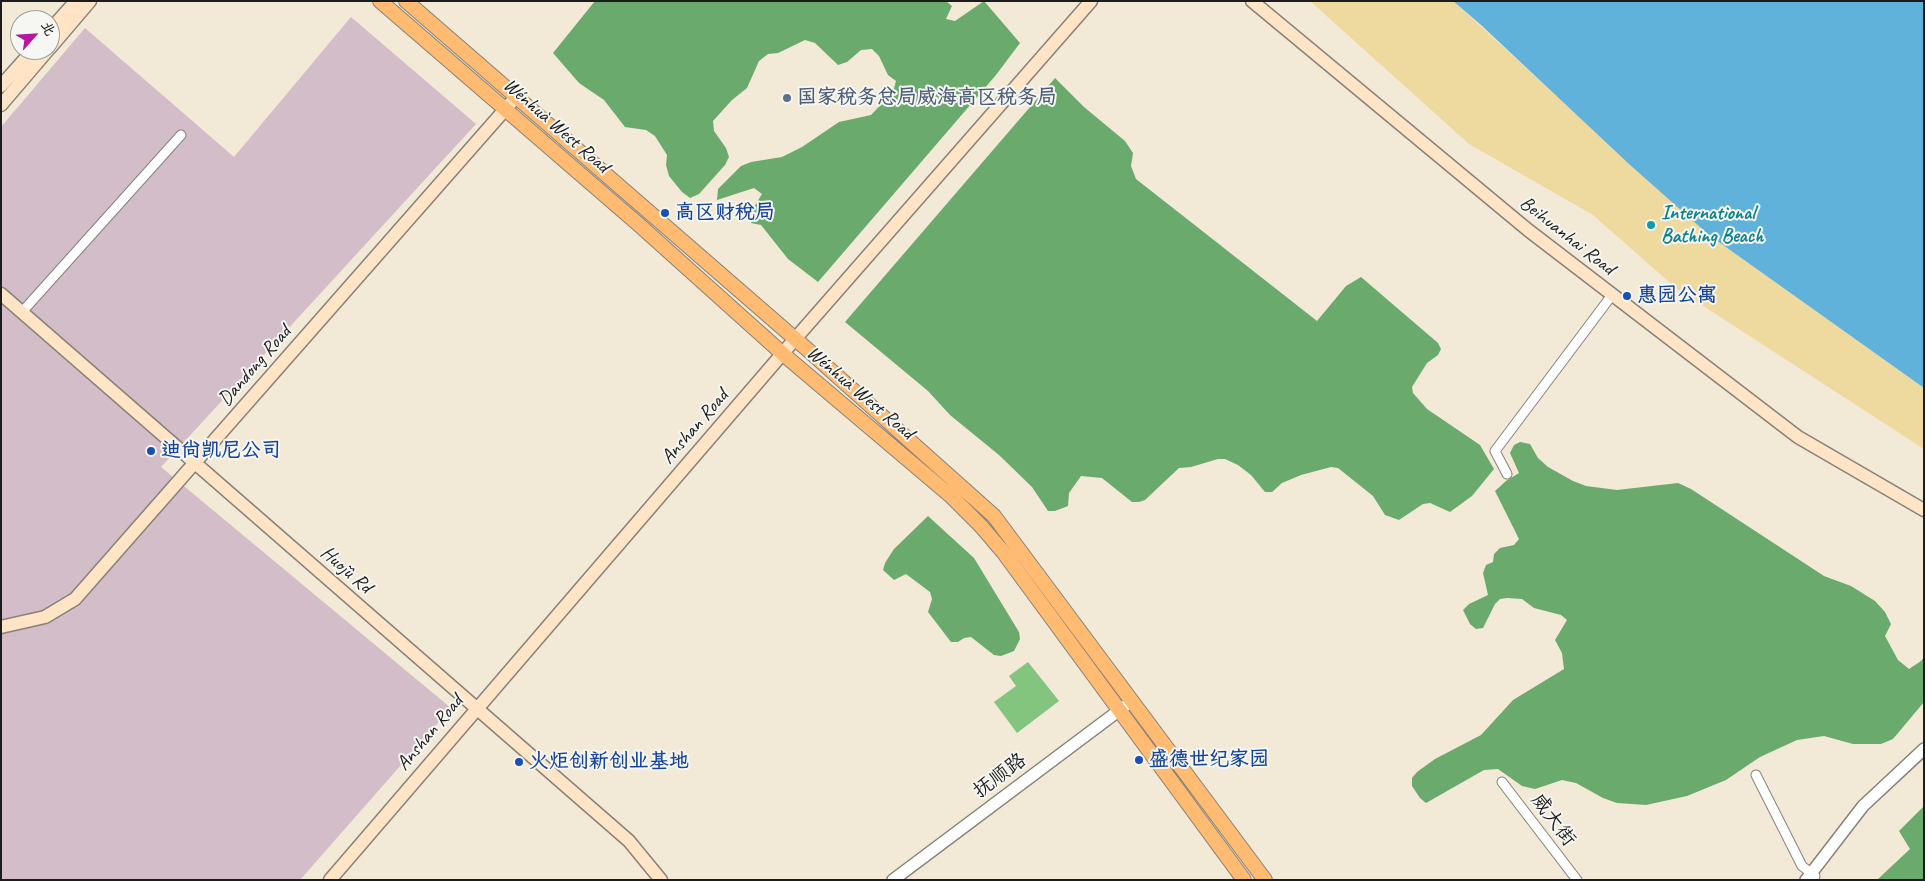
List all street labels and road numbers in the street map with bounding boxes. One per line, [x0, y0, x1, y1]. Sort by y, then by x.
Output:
street label: Wénhuà West Road [498, 73, 614, 179]
street label: Beihuanhai Road [1515, 191, 1619, 281]
street label: Dandong Road [214, 321, 296, 411]
street label: Wénhuà West Road [801, 341, 919, 445]
street label: Anshan Road [656, 385, 734, 469]
street label: Huǒjù Rd [315, 541, 377, 599]
street label: Anshan Road [392, 691, 468, 775]
street label: 抚顺路 [969, 748, 1031, 804]
street label: 威大街 [1525, 789, 1581, 851]

